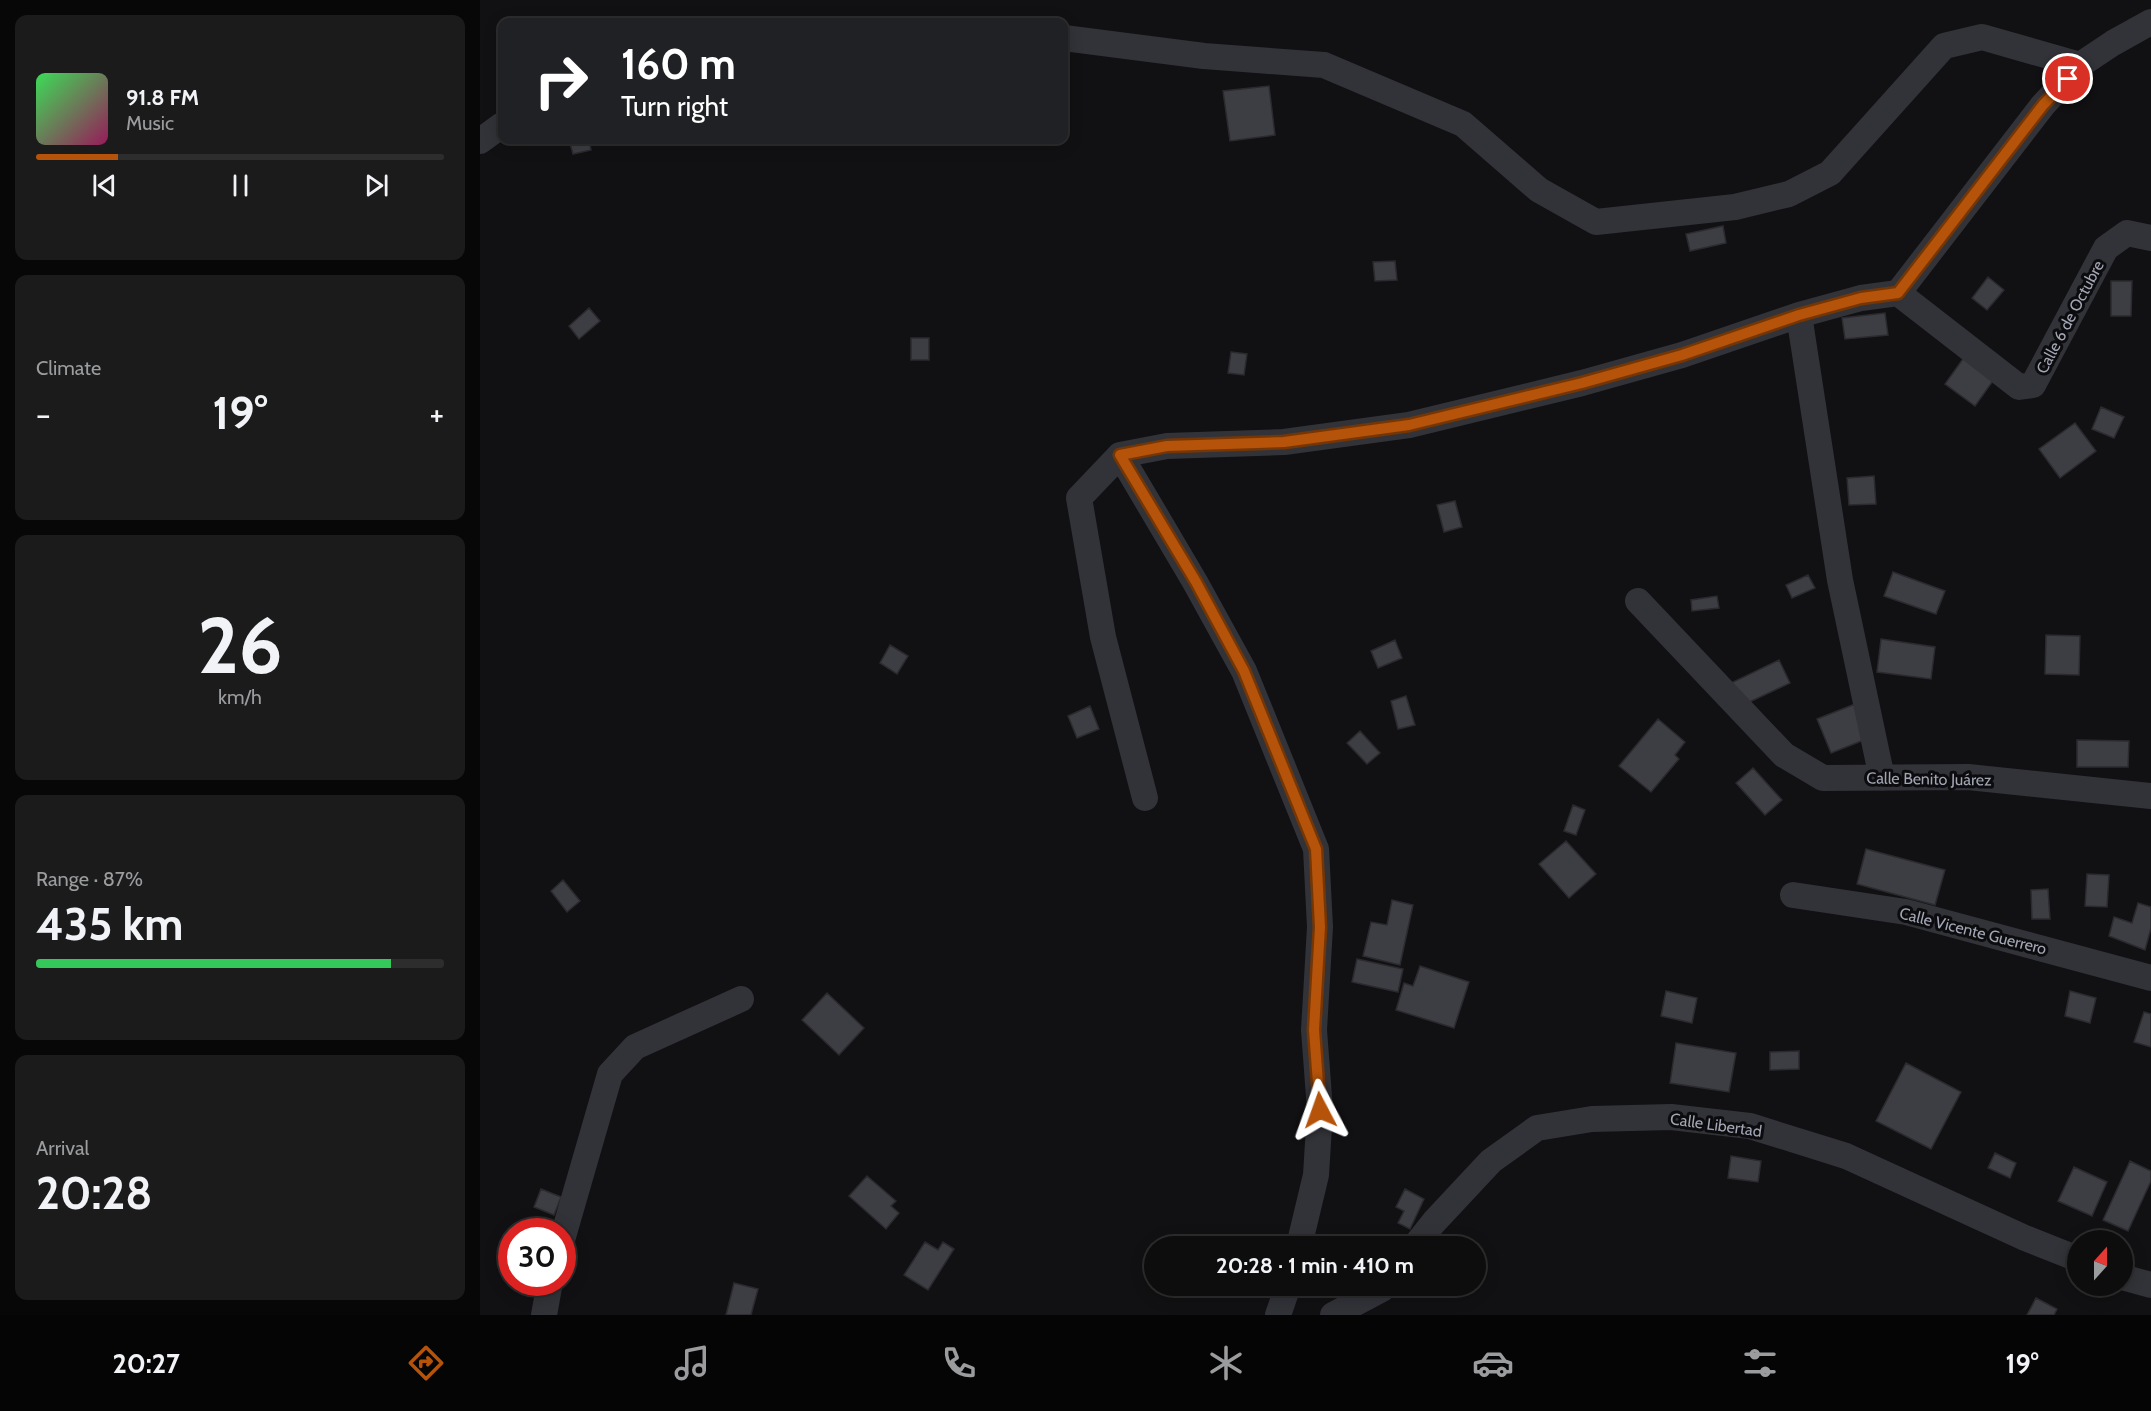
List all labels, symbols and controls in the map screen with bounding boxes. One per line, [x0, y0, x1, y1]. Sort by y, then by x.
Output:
text: 160 m [621, 38, 736, 90]
icon: right [522, 42, 600, 120]
pin [2042, 53, 2093, 104]
icon: arrive [2051, 62, 2084, 95]
text: 91.8 FM [126, 84, 199, 111]
text: Turn right [621, 90, 728, 123]
text: Music [126, 111, 174, 135]
icon: previous [88, 169, 121, 202]
icon: pause [224, 169, 257, 202]
icon: next [360, 169, 393, 202]
street label: Calle 6 de Octubre [2032, 257, 2108, 377]
text: Climate [36, 356, 101, 380]
text: 19° [213, 386, 267, 440]
text: − [36, 394, 51, 434]
text: + [429, 394, 444, 434]
text: 26 [197, 598, 283, 693]
text: km/h [218, 685, 262, 709]
street label: Calle Benito Juárez [1866, 768, 1992, 790]
text: Range · 87% [36, 867, 143, 891]
text: 435 km [36, 897, 183, 951]
street label: Calle Vicente Guerrero [1897, 904, 2049, 959]
position arrow [1288, 1078, 1352, 1142]
street label: Calle Libertad [1669, 1109, 1763, 1141]
text: Arrival [36, 1136, 89, 1160]
text: 20:28 [36, 1166, 153, 1220]
speed limit sign: 30 [498, 1218, 576, 1296]
north arrow [2067, 1230, 2133, 1296]
map controls [2067, 1230, 2133, 1296]
text: 20:28 · 1 min · 410 m [1216, 1252, 1414, 1279]
icon: directions [405, 1342, 447, 1384]
icon: music [671, 1342, 713, 1384]
icon: phone [938, 1342, 980, 1384]
icon: climate [1205, 1342, 1247, 1384]
icon: car [1472, 1342, 1514, 1384]
icon: filters [1739, 1342, 1781, 1384]
text: 20:27 [112, 1347, 180, 1380]
text: 19° [2006, 1347, 2039, 1380]

